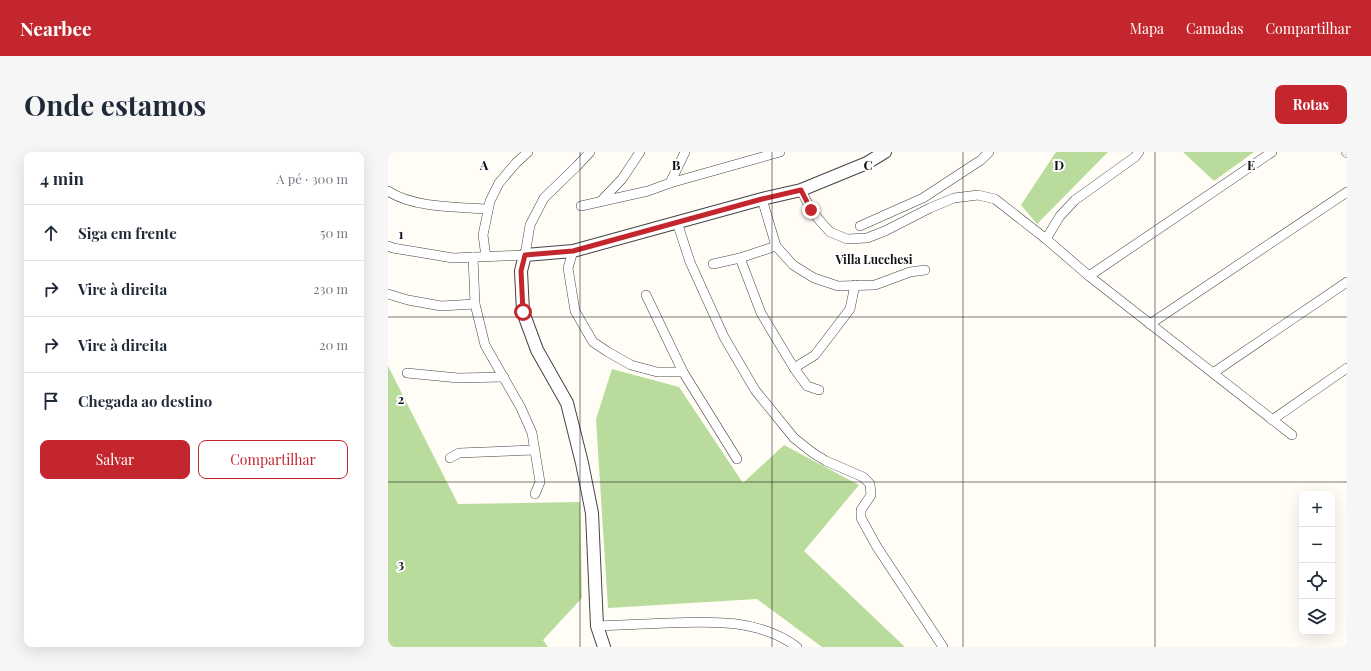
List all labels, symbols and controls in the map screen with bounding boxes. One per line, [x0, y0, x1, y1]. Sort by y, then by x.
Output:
text: Nearbee [20, 15, 92, 41]
text: Mapa [1130, 19, 1164, 38]
text: Camadas [1186, 19, 1243, 38]
text: Compartilhar [1265, 19, 1351, 38]
button: Rotas [1275, 85, 1347, 124]
text: Onde estamos [24, 86, 206, 123]
text: A [479, 156, 489, 173]
text: B [672, 156, 681, 173]
text: C [863, 156, 873, 173]
text: D [1054, 156, 1064, 173]
text: E [1247, 156, 1255, 173]
text: 4 min [40, 167, 84, 189]
text: A pé · 300 m [276, 170, 348, 187]
route end [802, 201, 820, 219]
icon: ahead [40, 222, 62, 244]
text: Siga em frente [78, 223, 177, 243]
text: 50 m [320, 224, 348, 241]
text: 1 [399, 225, 404, 242]
district label: Villa Lucchesi [834, 251, 913, 267]
icon: right [40, 278, 62, 300]
text: Vire à direita [78, 279, 167, 299]
text: 230 m [313, 280, 348, 297]
route start [514, 303, 532, 321]
icon: right [40, 334, 62, 356]
text: Vire à direita [78, 335, 167, 355]
text: 20 m [319, 336, 348, 353]
icon: arrive [40, 390, 62, 412]
text: 2 [398, 390, 405, 407]
text: Chegada ao destino [78, 391, 212, 411]
button: Salvar [40, 440, 190, 479]
button: Compartilhar [198, 440, 348, 479]
map controls [1299, 491, 1335, 635]
button: + [1299, 491, 1335, 527]
button: − [1299, 527, 1335, 563]
text: 3 [398, 555, 404, 572]
button: locate [1299, 563, 1335, 599]
button: layers [1299, 599, 1335, 635]

